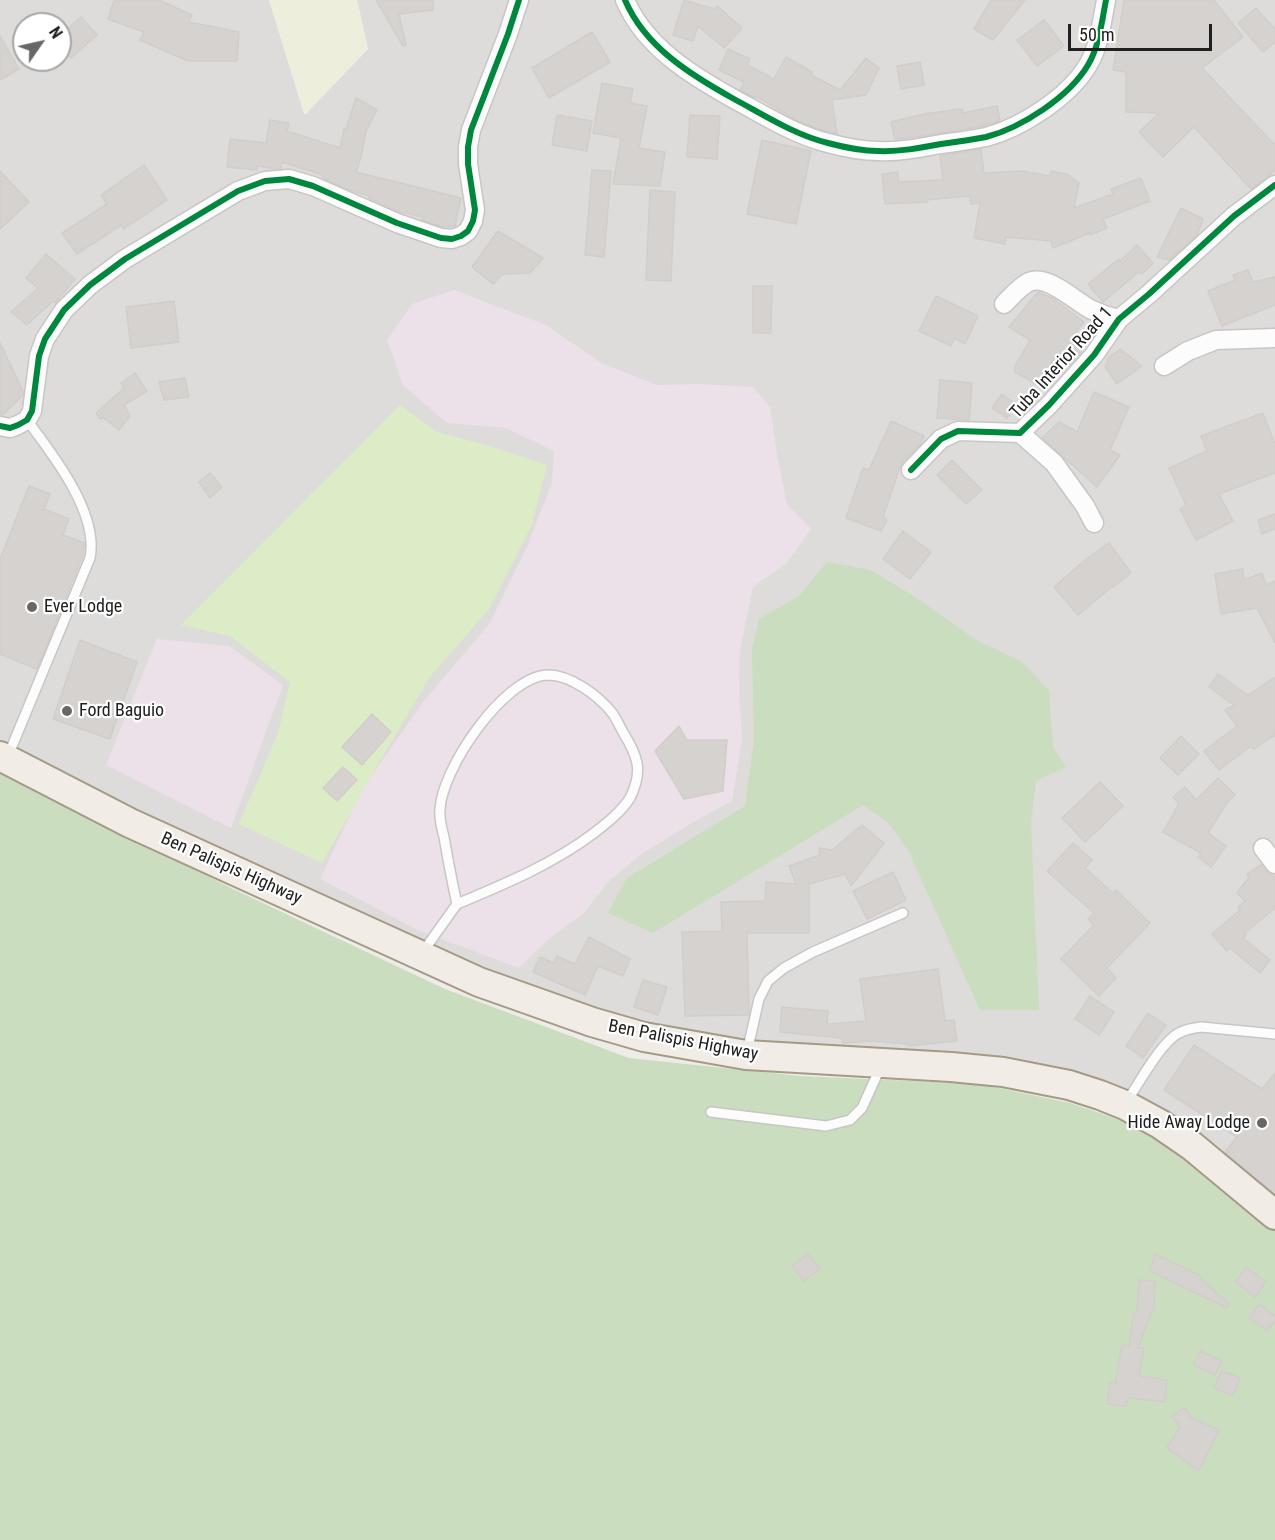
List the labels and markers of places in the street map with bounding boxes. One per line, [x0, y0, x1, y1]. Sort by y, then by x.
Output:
place label: Ever Lodge [44, 596, 122, 618]
marker: Ever Lodge [25, 600, 39, 614]
place label: Ford Baguio [79, 700, 164, 722]
marker: Ford Baguio [60, 704, 74, 718]
place label: Hide Away Lodge [1127, 1112, 1250, 1134]
marker: Hide Away Lodge [1255, 1116, 1269, 1130]

